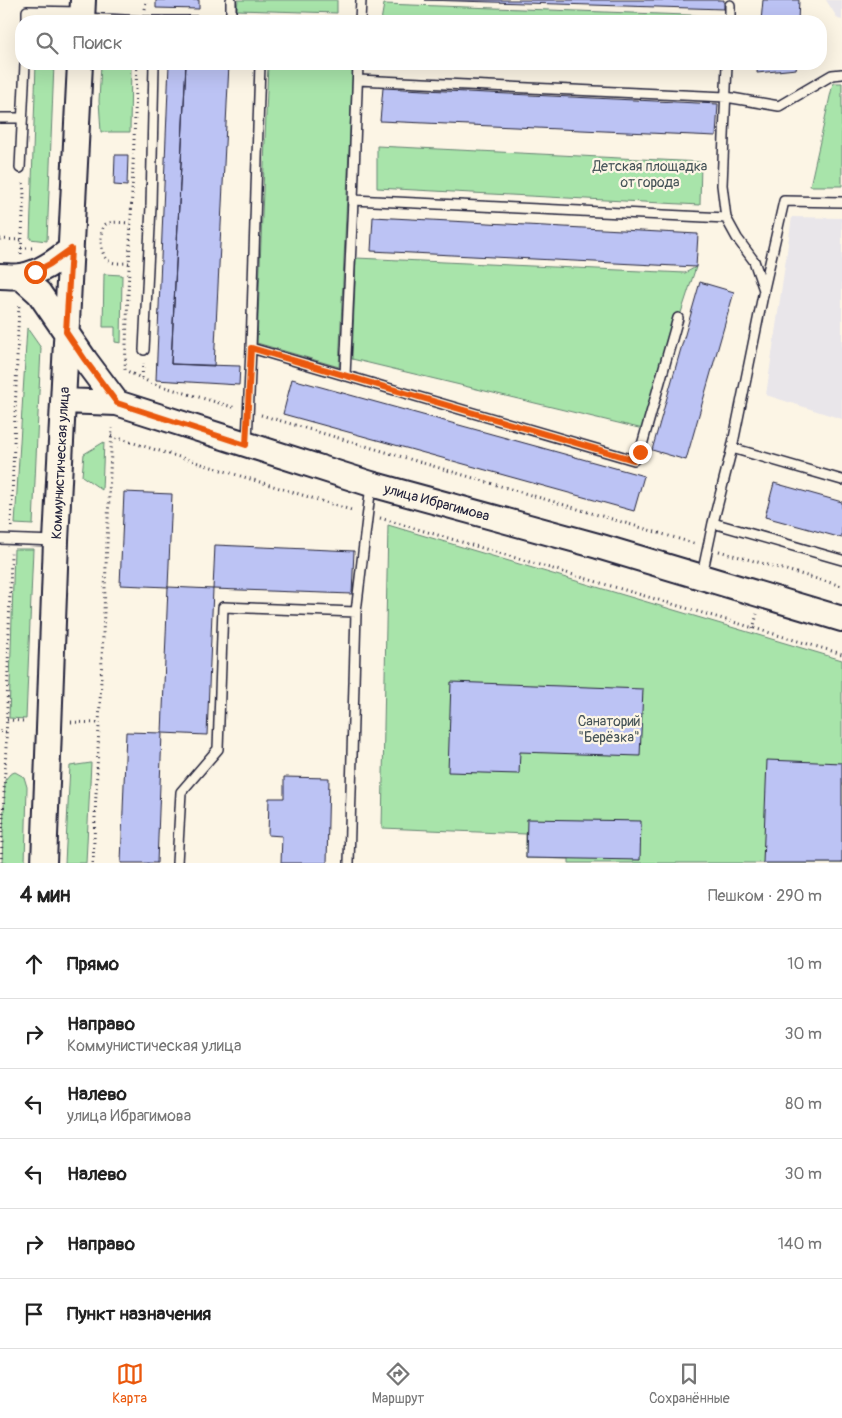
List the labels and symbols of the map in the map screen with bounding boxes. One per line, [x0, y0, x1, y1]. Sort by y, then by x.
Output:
park label: Детская площадка от города [592, 158, 707, 191]
route start [24, 261, 47, 284]
street label: Коммунистическая улица [48, 386, 73, 540]
route end [629, 441, 652, 464]
street label: улица Ибрагимова [381, 480, 492, 525]
park label: Санаторий "Берёзка" [578, 713, 640, 746]

